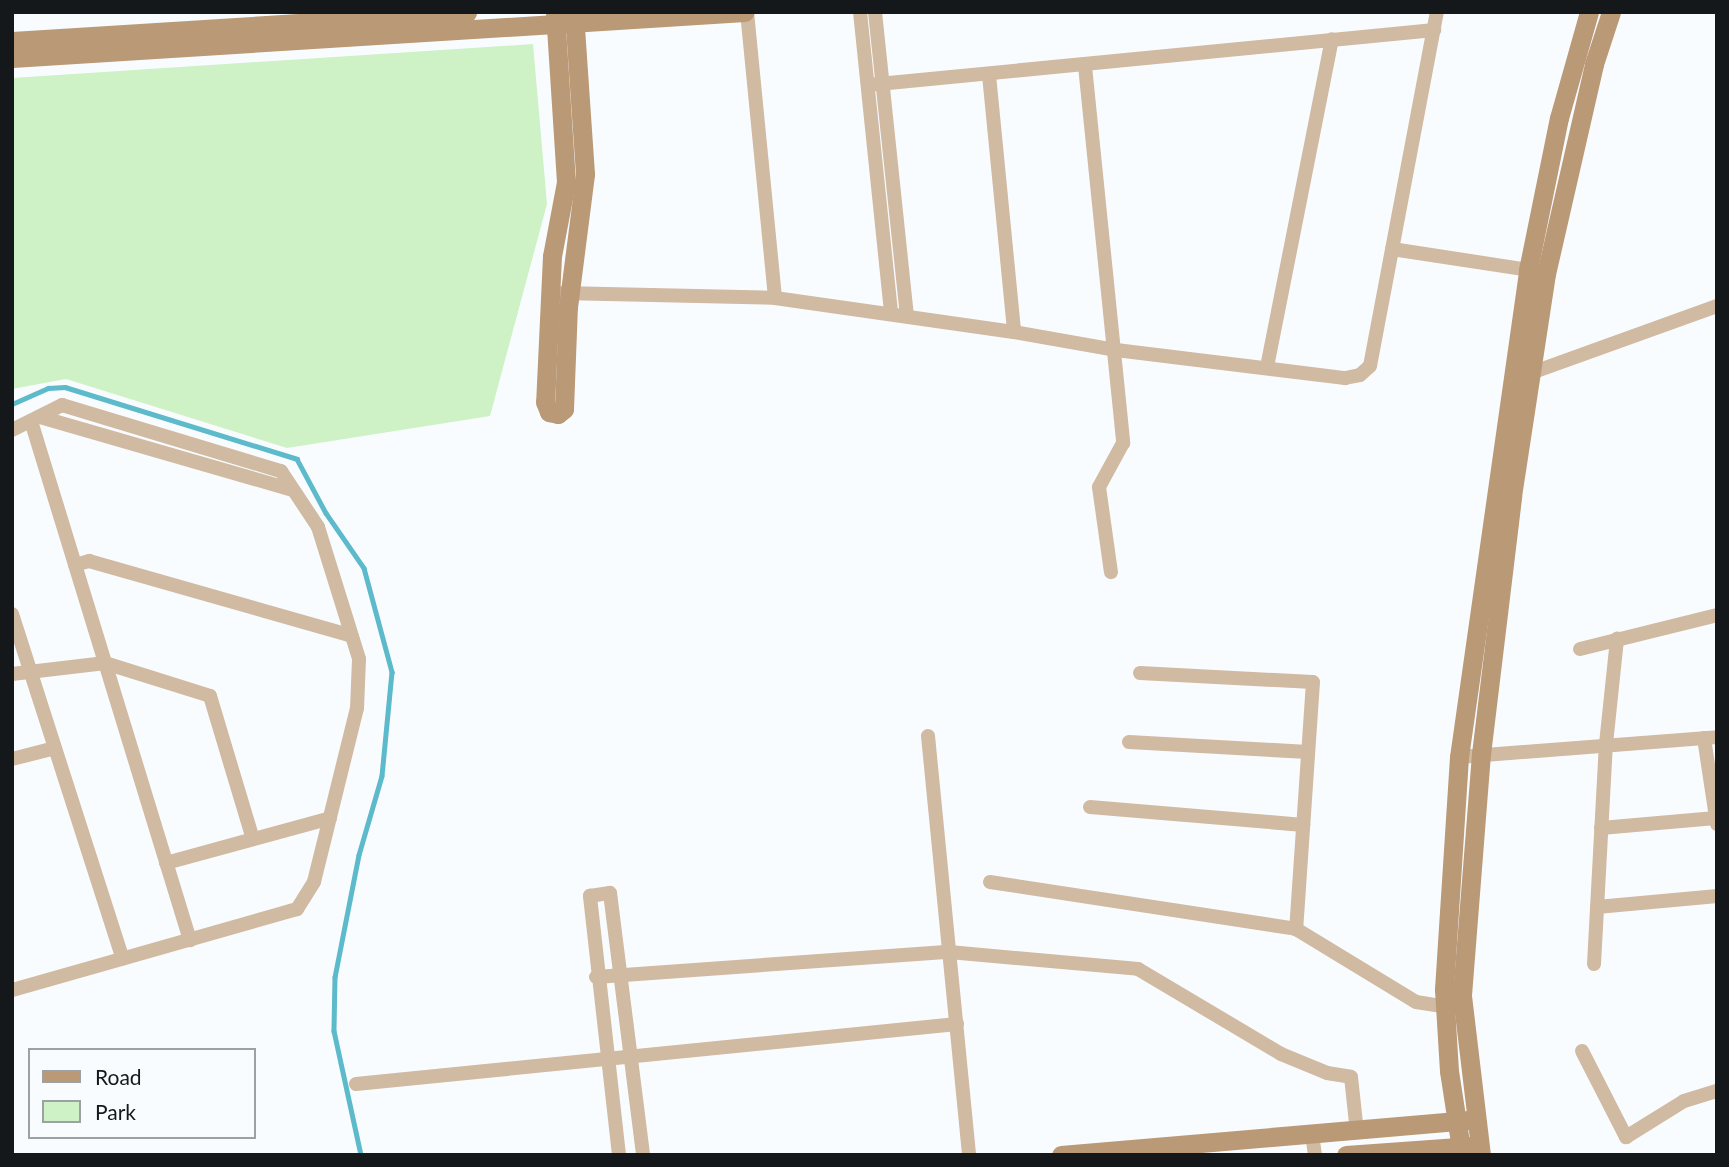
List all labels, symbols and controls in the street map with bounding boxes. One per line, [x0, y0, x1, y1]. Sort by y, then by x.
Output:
legend [28, 1048, 256, 1139]
text: Road [95, 1064, 142, 1089]
text: Park [95, 1099, 136, 1124]

